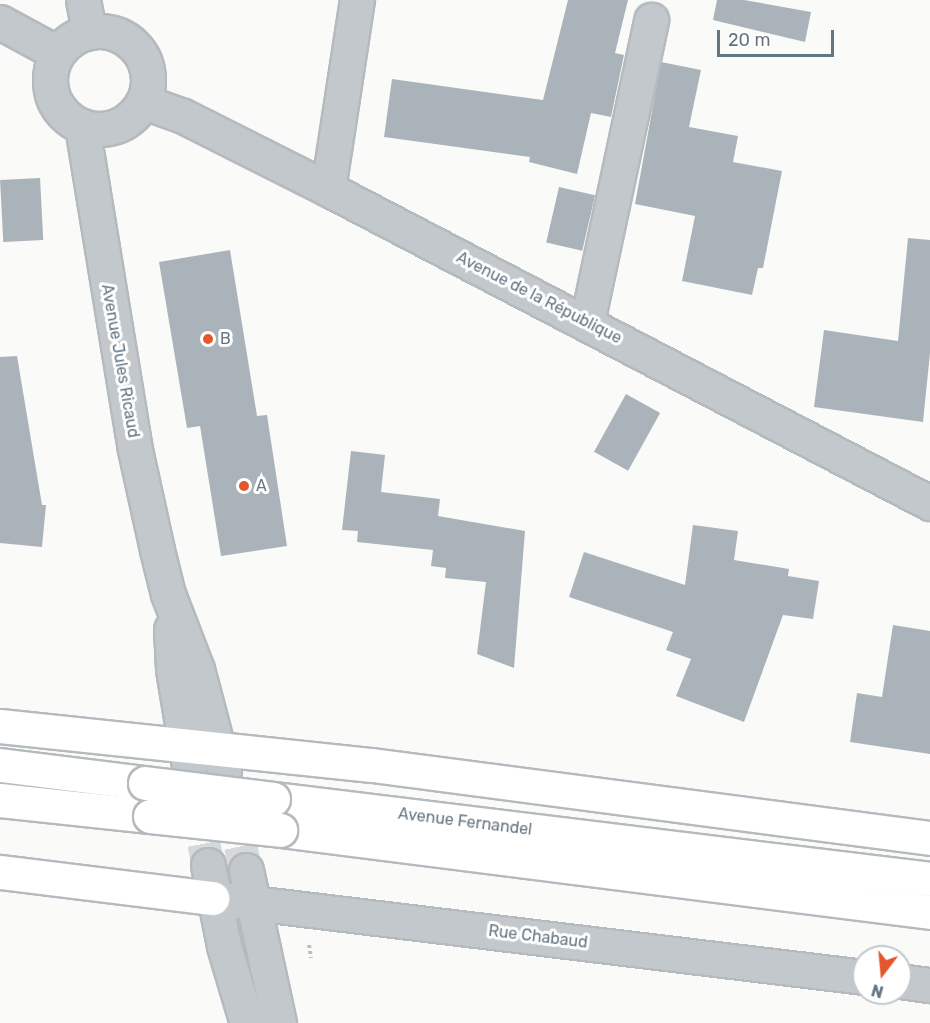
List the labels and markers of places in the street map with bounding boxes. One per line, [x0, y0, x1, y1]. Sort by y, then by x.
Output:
place label: B [220, 329, 231, 349]
marker: B [201, 332, 215, 346]
place label: A [256, 476, 267, 496]
marker: A [237, 479, 251, 493]

